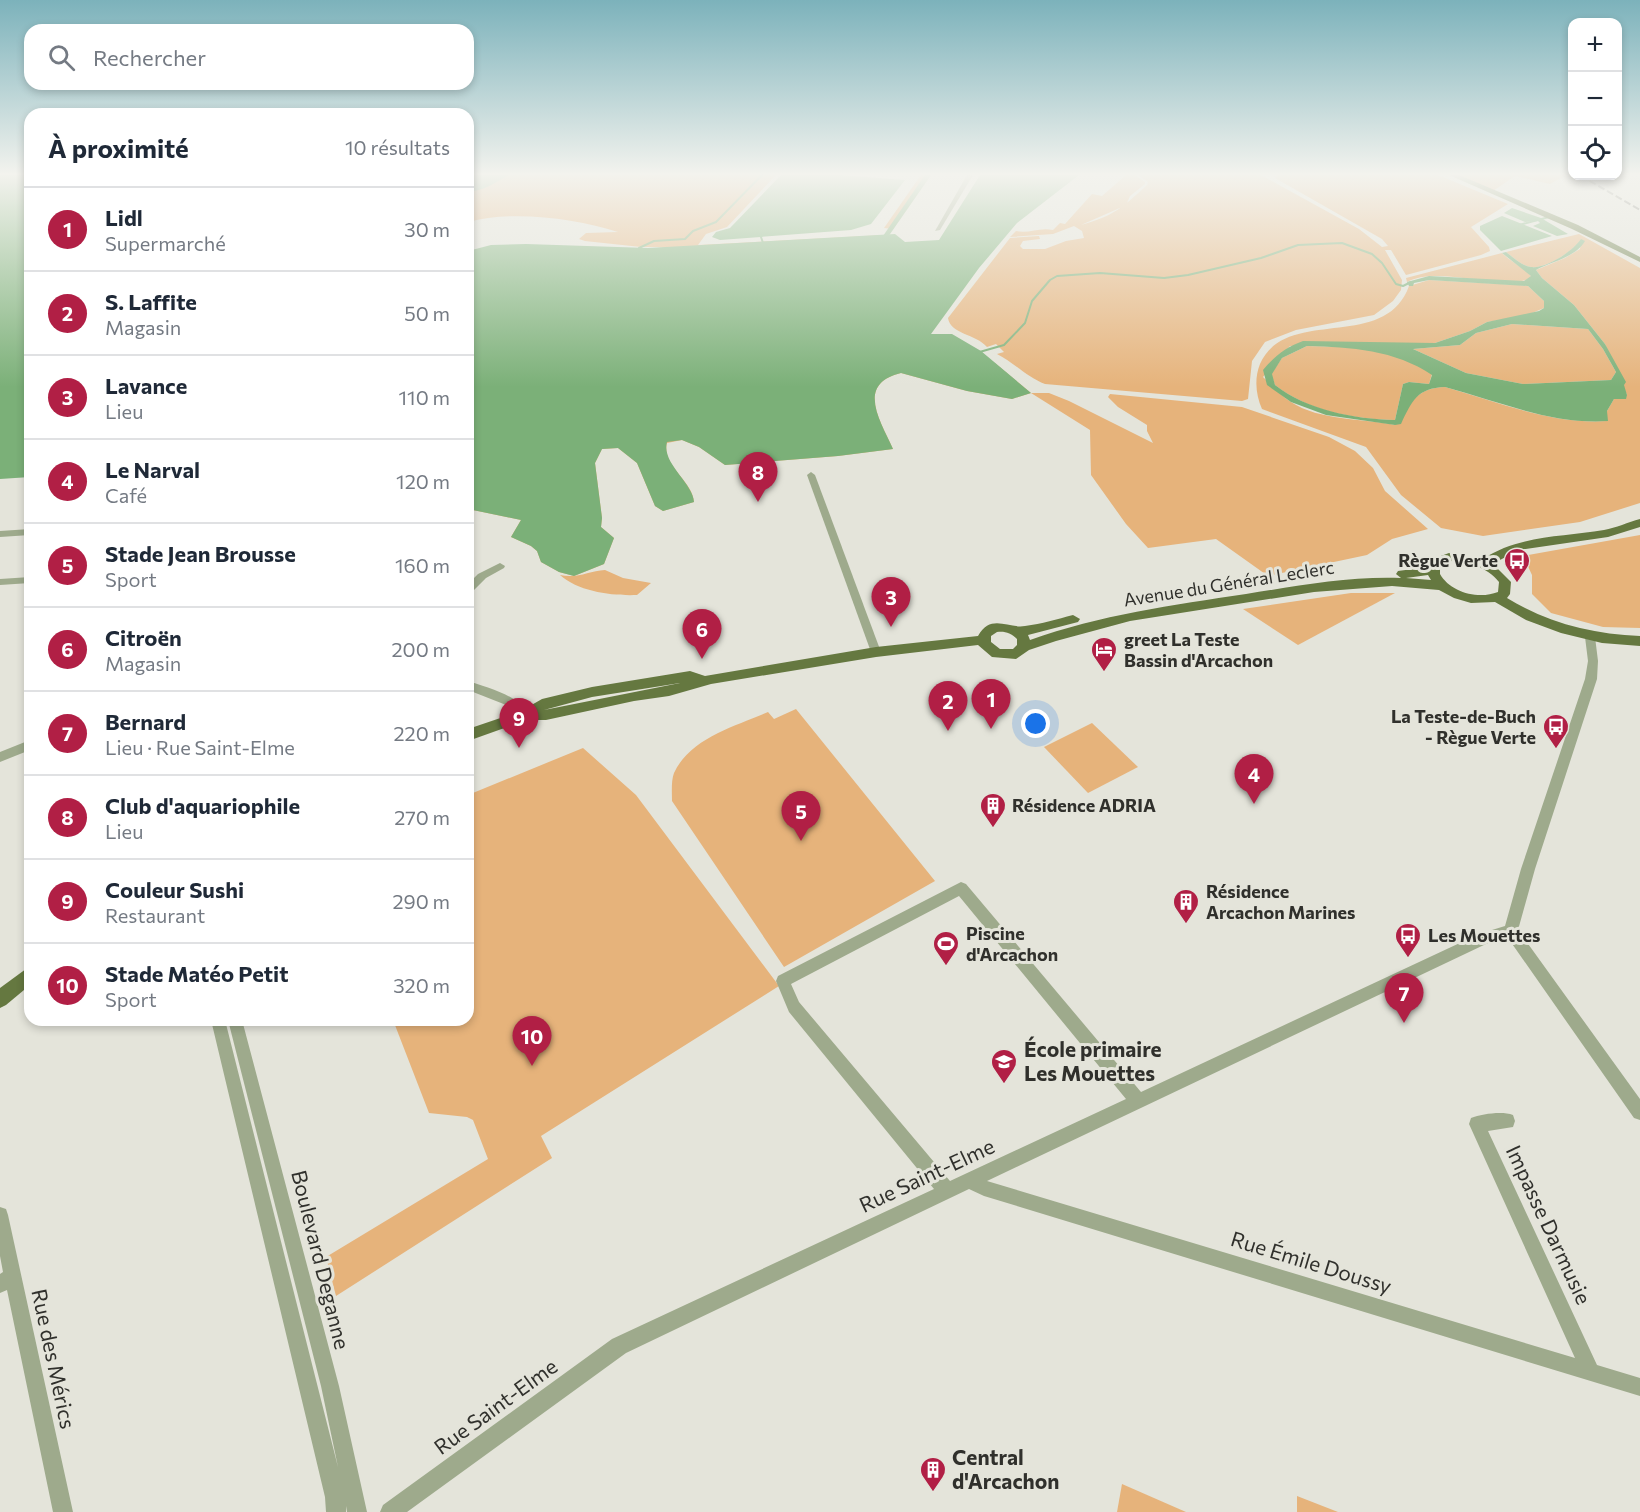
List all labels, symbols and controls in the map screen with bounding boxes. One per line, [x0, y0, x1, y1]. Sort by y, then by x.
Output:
map controls [1568, 18, 1622, 180]
button: + [1568, 18, 1622, 72]
search box [24, 24, 474, 90]
icon: search [45, 41, 78, 74]
text: Rechercher [93, 44, 206, 71]
button: − [1568, 72, 1622, 126]
button: locate [1568, 126, 1622, 180]
text: À proximité [48, 132, 189, 163]
text: 10 résultats [345, 135, 450, 159]
text: Lidl [105, 204, 143, 231]
text: 1 [63, 217, 72, 241]
text: 30 m [404, 217, 450, 241]
text: Supermarché [105, 231, 226, 255]
text: S. Laffite [105, 288, 197, 315]
text: 2 [62, 301, 73, 325]
text: 50 m [404, 301, 450, 325]
text: Magasin [105, 315, 181, 339]
text: Lavance [105, 372, 187, 399]
text: 3 [62, 385, 73, 409]
text: 110 m [399, 385, 450, 409]
text: Lieu [105, 399, 143, 423]
pin: 8 [738, 452, 777, 502]
text: Le Narval [105, 456, 200, 483]
text: 4 [61, 469, 74, 493]
text: 120 m [396, 469, 450, 493]
text: Café [105, 483, 147, 507]
text: Stade Jean Brousse [105, 540, 296, 567]
bus stop icon: Règue Verte [1502, 546, 1532, 584]
place label: Règue Verte [1398, 549, 1498, 571]
text: 5 [62, 553, 73, 577]
text: 160 m [395, 553, 450, 577]
street label: Avenue du Général Leclerc [1122, 555, 1336, 611]
text: Sport [105, 567, 157, 591]
pin: 3 [872, 578, 910, 627]
pin: 6 [682, 610, 722, 659]
text: Citroën [105, 624, 182, 651]
place label: greet La Teste Bassin d'Arcachon [1124, 628, 1273, 671]
hotel icon: greet La Teste Bassin d'Arcachon [1089, 635, 1119, 673]
text: 6 [61, 637, 74, 661]
text: 200 m [392, 637, 450, 661]
text: Magasin [105, 651, 181, 675]
pin: 1 [972, 680, 1010, 729]
pin: 2 [928, 682, 968, 731]
pin: 9 [500, 698, 538, 748]
place label: La Teste-de-Buch - Règue Verte [1391, 705, 1536, 748]
text: Bernard [105, 708, 186, 735]
your location [1021, 709, 1050, 738]
bus stop icon: La Teste-de-Buch - Règue Verte [1541, 712, 1571, 750]
text: 7 [62, 721, 73, 745]
text: 220 m [394, 721, 450, 745]
text: Lieu · Rue Saint-Elme [105, 735, 295, 759]
pin: 4 [1234, 754, 1274, 804]
building icon: Résidence ADRIA [978, 791, 1008, 829]
text: Club d'aquariophile [105, 792, 300, 819]
pin: 5 [782, 792, 820, 841]
place label: Résidence ADRIA [1012, 794, 1156, 816]
text: 8 [61, 805, 74, 829]
text: 270 m [394, 805, 450, 829]
text: Lieu [105, 819, 143, 843]
text: Couleur Sushi [105, 876, 244, 903]
place label: Résidence Arcachon Marines [1206, 880, 1355, 923]
building icon: Résidence Arcachon Marines [1171, 887, 1201, 925]
text: 9 [61, 889, 74, 913]
text: 290 m [392, 889, 450, 913]
text: Restaurant [105, 903, 205, 927]
bus stop icon: Les Mouettes [1393, 921, 1423, 959]
place label: Piscine d'Arcachon [966, 922, 1058, 965]
place label: Les Mouettes [1428, 924, 1540, 946]
sports icon: Piscine d'Arcachon [931, 929, 961, 967]
text: Stade Matéo Petit [105, 960, 288, 987]
text: 10 [56, 973, 79, 997]
text: 320 m [393, 973, 450, 997]
pin: 7 [1384, 974, 1424, 1023]
text: Sport [105, 987, 157, 1011]
pin: 10 [512, 1016, 552, 1066]
place label: École primaire Les Mouettes [1024, 1036, 1162, 1085]
school or university icon: École primaire Les Mouettes [989, 1047, 1019, 1085]
street label: Rue Saint-Elme [855, 1132, 998, 1217]
street label: Impasse Darmusie [1502, 1141, 1597, 1308]
street label: Boulevard Deganne [287, 1168, 356, 1352]
street label: Rue Émile Doussy [1228, 1225, 1395, 1298]
street label: Rue des Mérics [27, 1286, 81, 1431]
street label: Rue Saint-Elme [429, 1353, 562, 1459]
place label: Central d'Arcachon [952, 1444, 1059, 1493]
building icon: Central d'Arcachon [918, 1455, 948, 1493]

